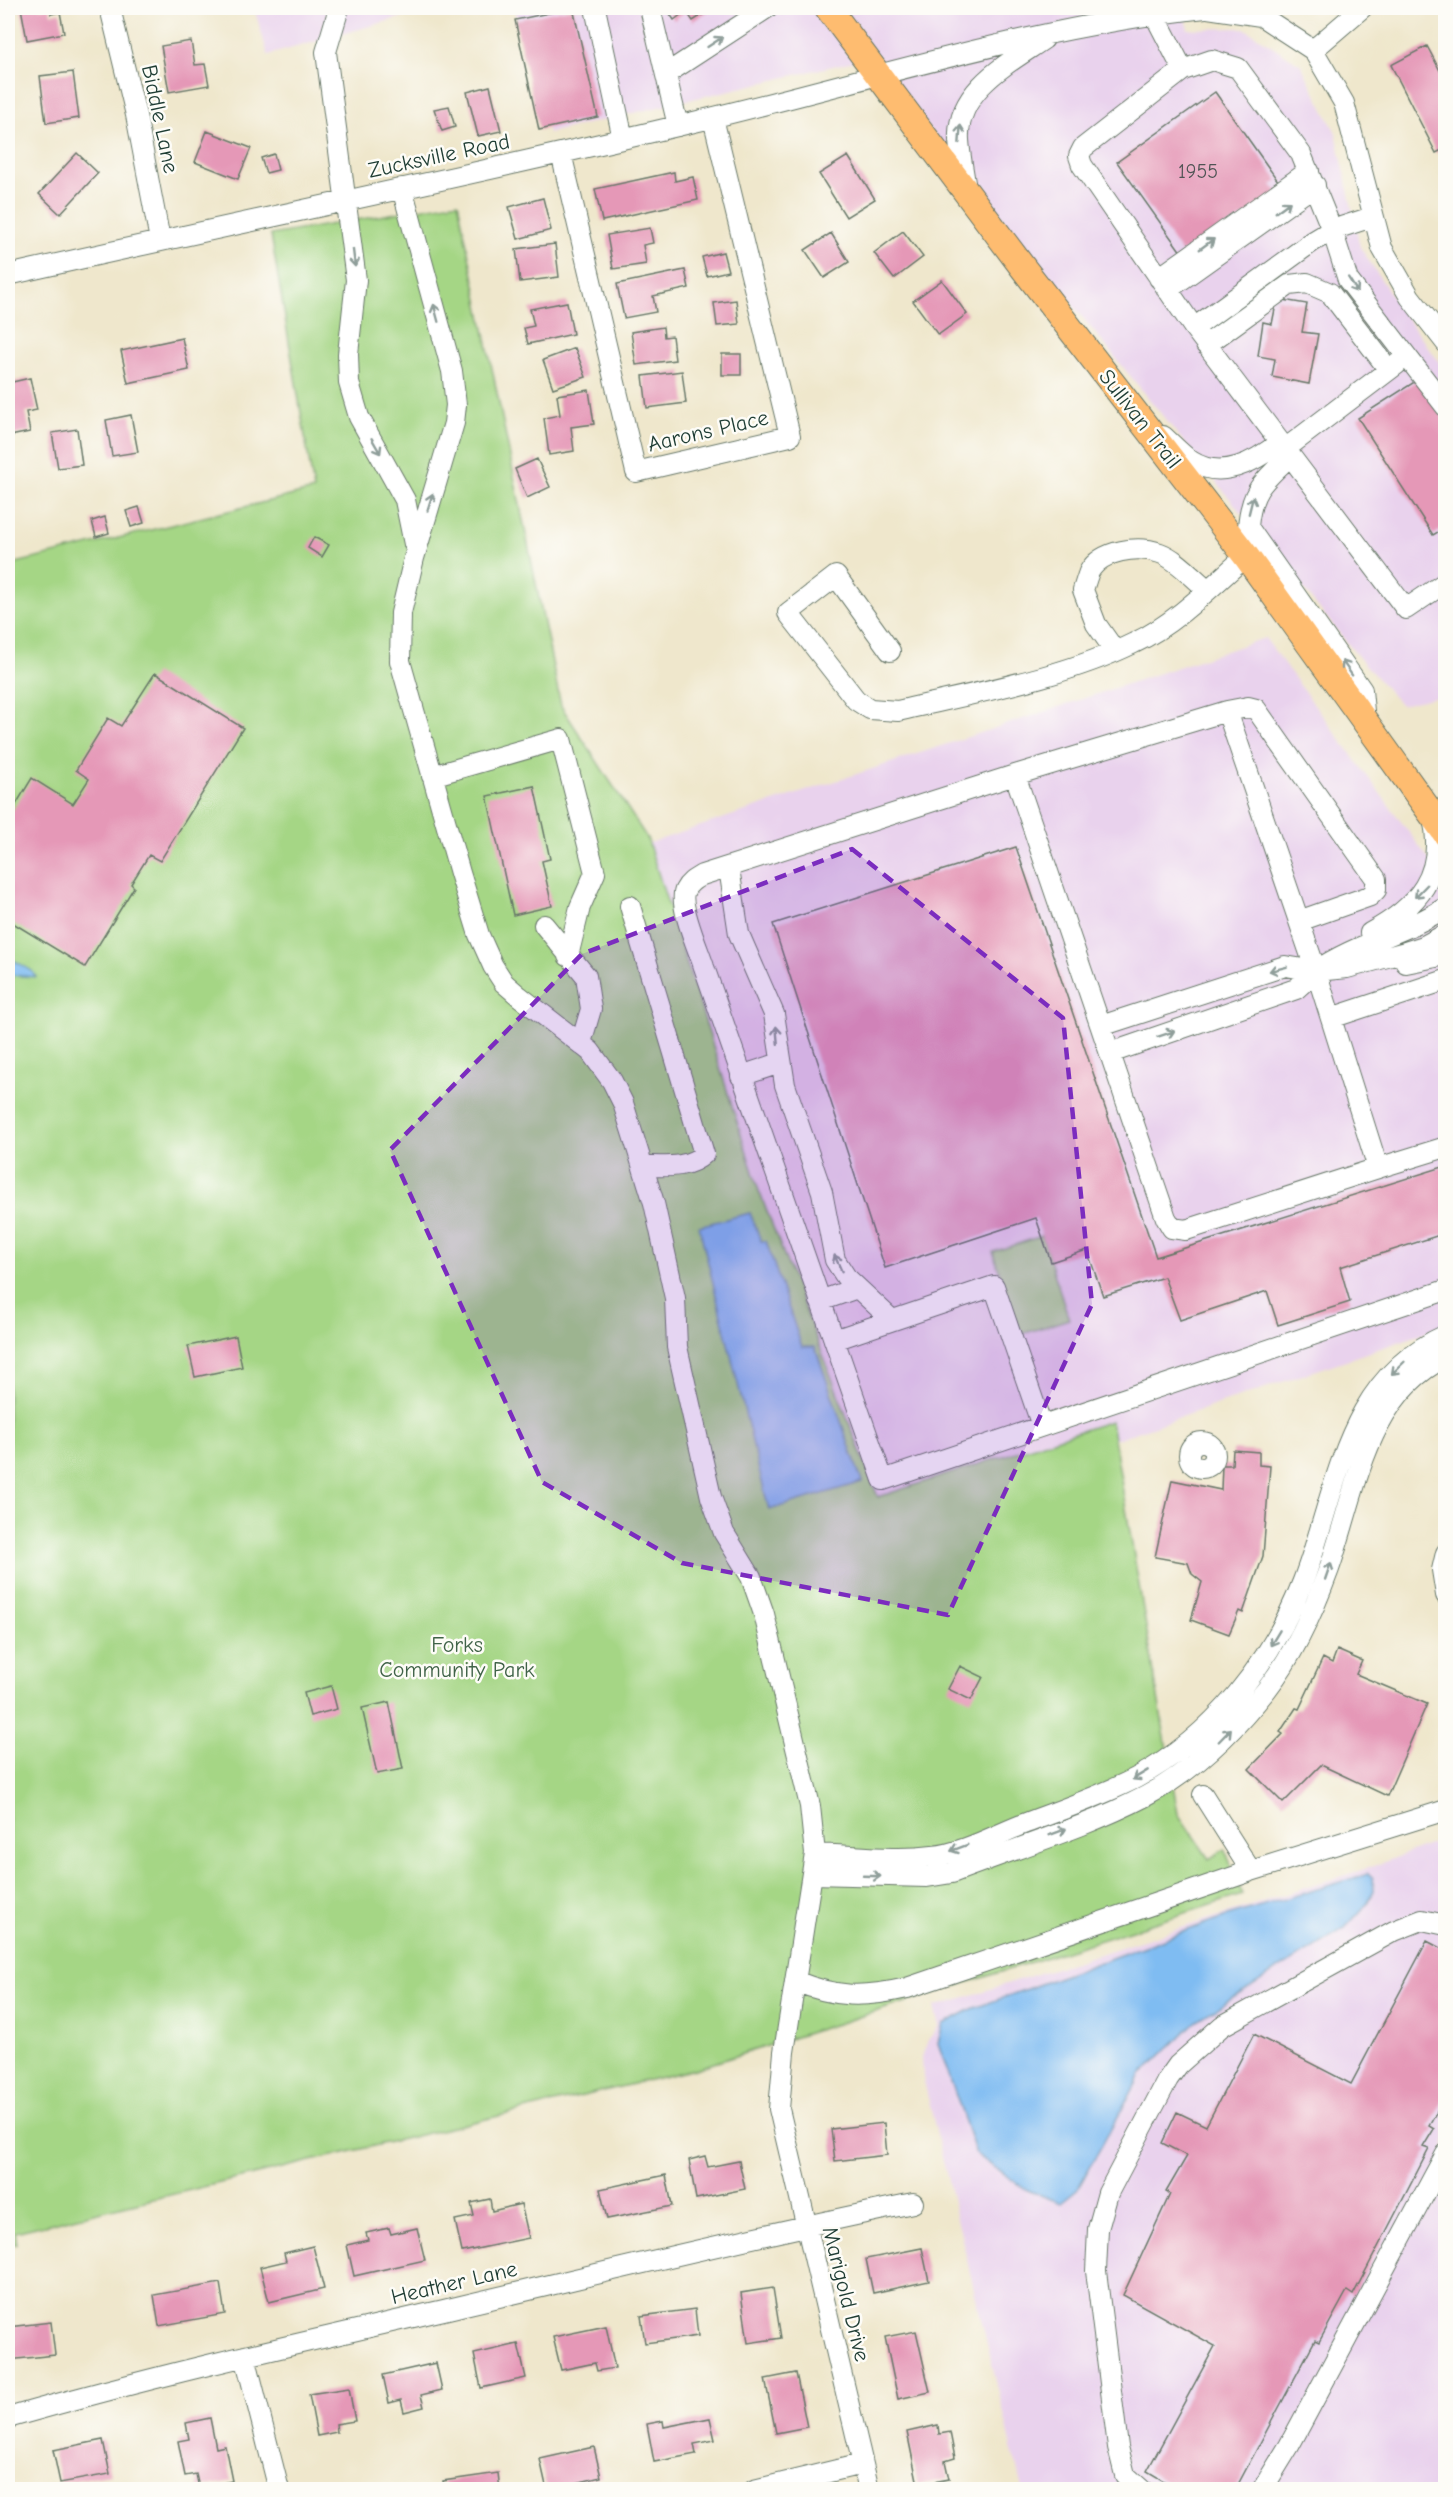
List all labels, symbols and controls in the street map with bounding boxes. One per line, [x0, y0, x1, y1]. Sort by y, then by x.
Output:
one-way arrow [706, 36, 723, 48]
street label: Biddle Lane [136, 62, 184, 176]
one-way arrow [955, 125, 966, 145]
street label: Zucksville Road [366, 128, 512, 184]
house number: 1955 [1178, 160, 1218, 183]
one-way arrow [1275, 201, 1291, 213]
one-way arrow [1198, 238, 1214, 250]
one-way arrow [348, 248, 359, 268]
one-way arrow [1346, 276, 1359, 293]
one-way arrow [430, 304, 441, 323]
street label: Sullivan Trail [1093, 364, 1187, 474]
street label: Aarons Place [645, 405, 771, 457]
one-way arrow [370, 438, 382, 455]
one-way arrow [425, 493, 436, 512]
one-way arrow [1246, 496, 1258, 515]
one-way arrow [1341, 661, 1353, 677]
one-way arrow [1414, 884, 1429, 899]
one-way arrow [1269, 963, 1288, 975]
one-way arrow [772, 1026, 783, 1046]
one-way arrow [1156, 1027, 1175, 1038]
one-way arrow [832, 1255, 843, 1273]
one-way arrow [1390, 1360, 1405, 1375]
one-way arrow [1324, 1563, 1335, 1581]
one-way arrow [1269, 1629, 1281, 1646]
park label: Forks Community Park [379, 1632, 535, 1683]
one-way arrow [1218, 1728, 1233, 1743]
one-way arrow [1132, 1769, 1149, 1781]
one-way arrow [1049, 1826, 1067, 1837]
one-way arrow [951, 1844, 969, 1855]
one-way arrow [861, 1871, 881, 1882]
street label: Marigold Drive [817, 2224, 875, 2364]
street label: Heather Lane [388, 2256, 520, 2310]

